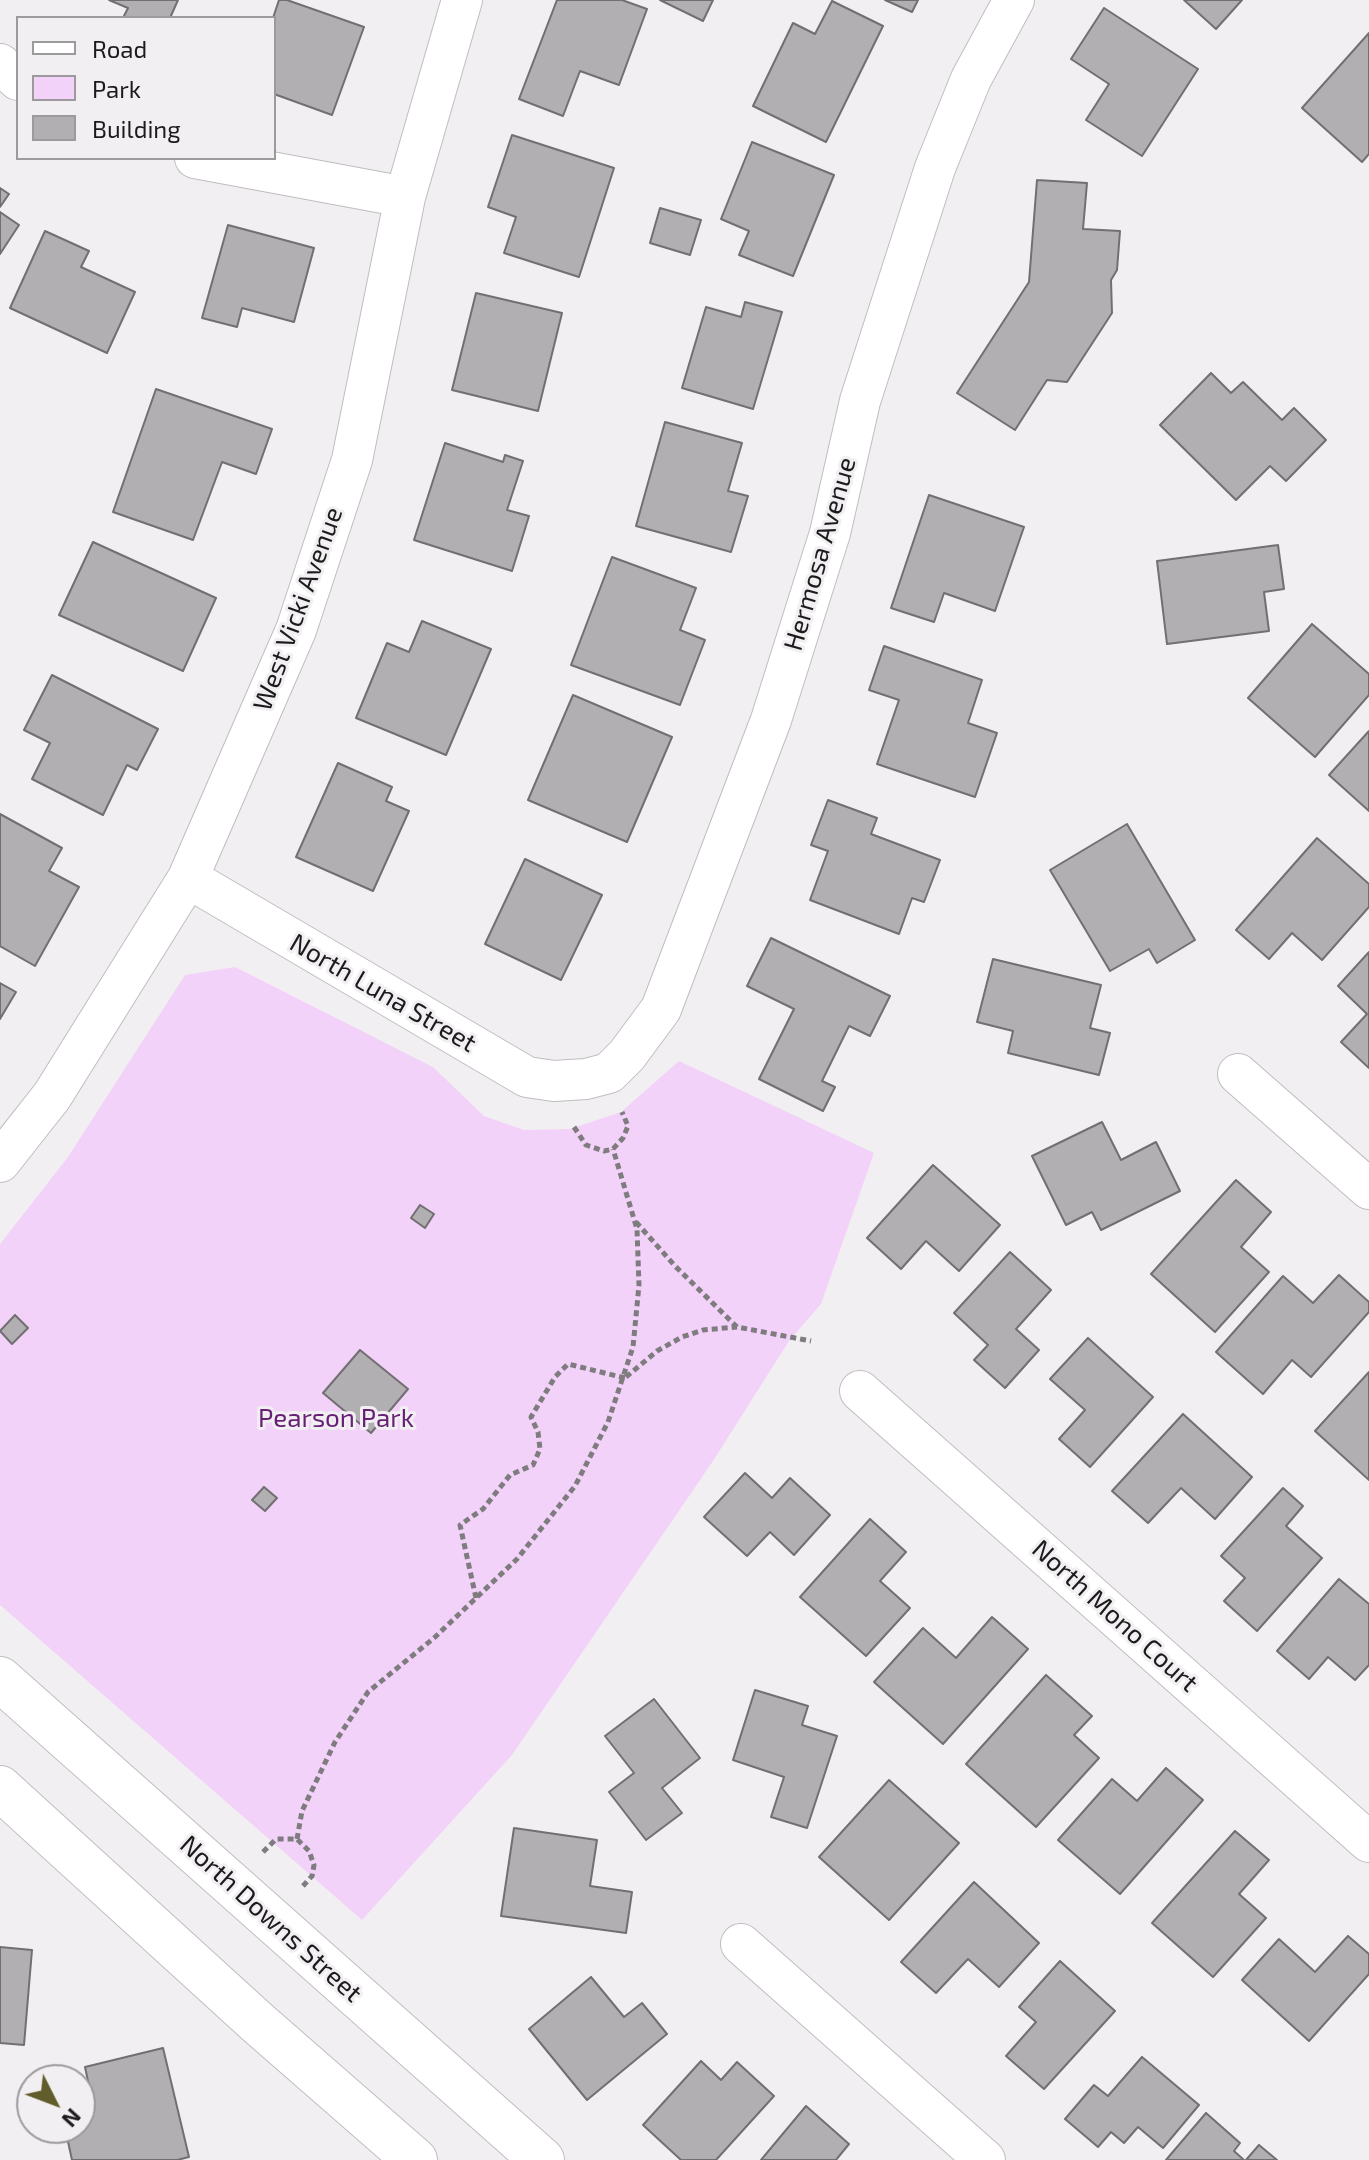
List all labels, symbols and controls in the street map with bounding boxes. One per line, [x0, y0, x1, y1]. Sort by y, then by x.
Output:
legend [16, 16, 276, 160]
text: Road [92, 34, 147, 63]
text: Park [92, 74, 141, 103]
text: Building [92, 114, 181, 143]
street label: Hermosa Avenue [777, 454, 863, 654]
street label: West Vicki Avenue [247, 503, 349, 715]
street label: North Luna Street [284, 927, 482, 1059]
park label: Pearson Park [258, 1402, 414, 1434]
street label: North Mono Court [1026, 1533, 1204, 1699]
street label: North Downs Street [174, 1829, 368, 2009]
north arrow [16, 2064, 96, 2144]
text: N [57, 2104, 87, 2133]

